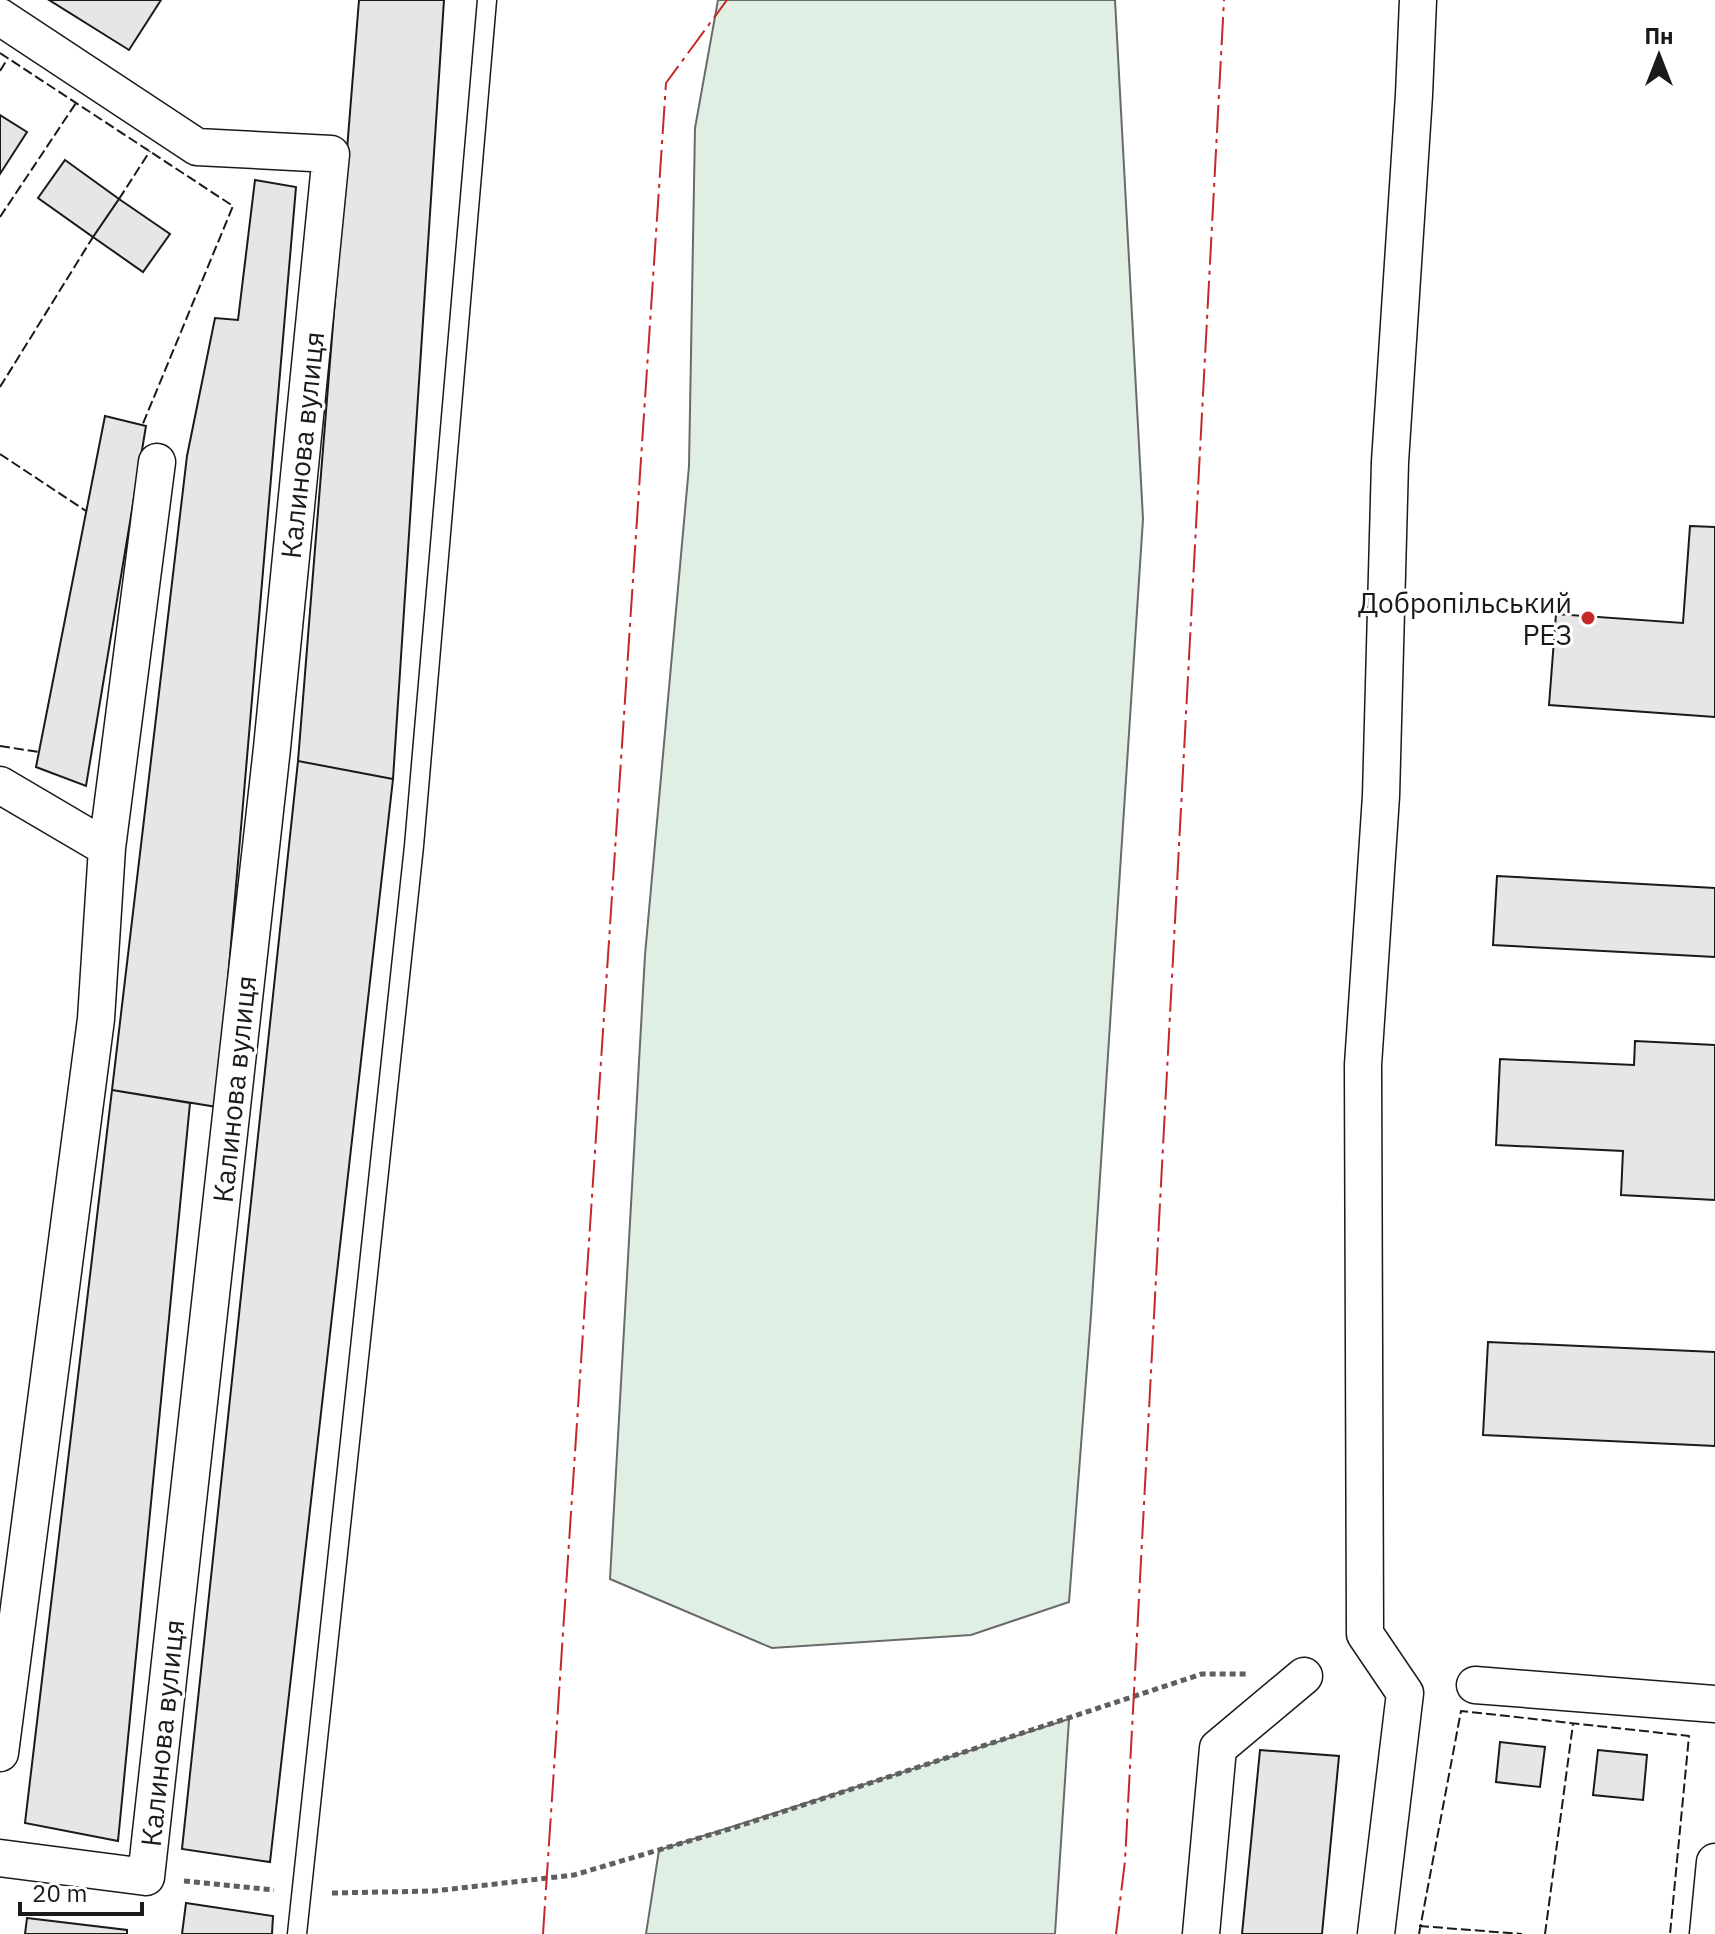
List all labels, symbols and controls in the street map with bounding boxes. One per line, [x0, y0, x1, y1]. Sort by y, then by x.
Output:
north arrow [1619, 16, 1699, 96]
text: Пн [1644, 21, 1674, 50]
street label: Калинова вулиця [272, 330, 332, 560]
place label: Добропільський РЕЗ [1358, 584, 1572, 653]
marker: Добропільський РЕЗ [1579, 609, 1597, 627]
street label: Калинова вулиця [204, 974, 264, 1204]
street label: Калинова вулиця [132, 1618, 192, 1848]
scale bar [20, 1866, 142, 1916]
text: 20 m [32, 1877, 87, 1909]

